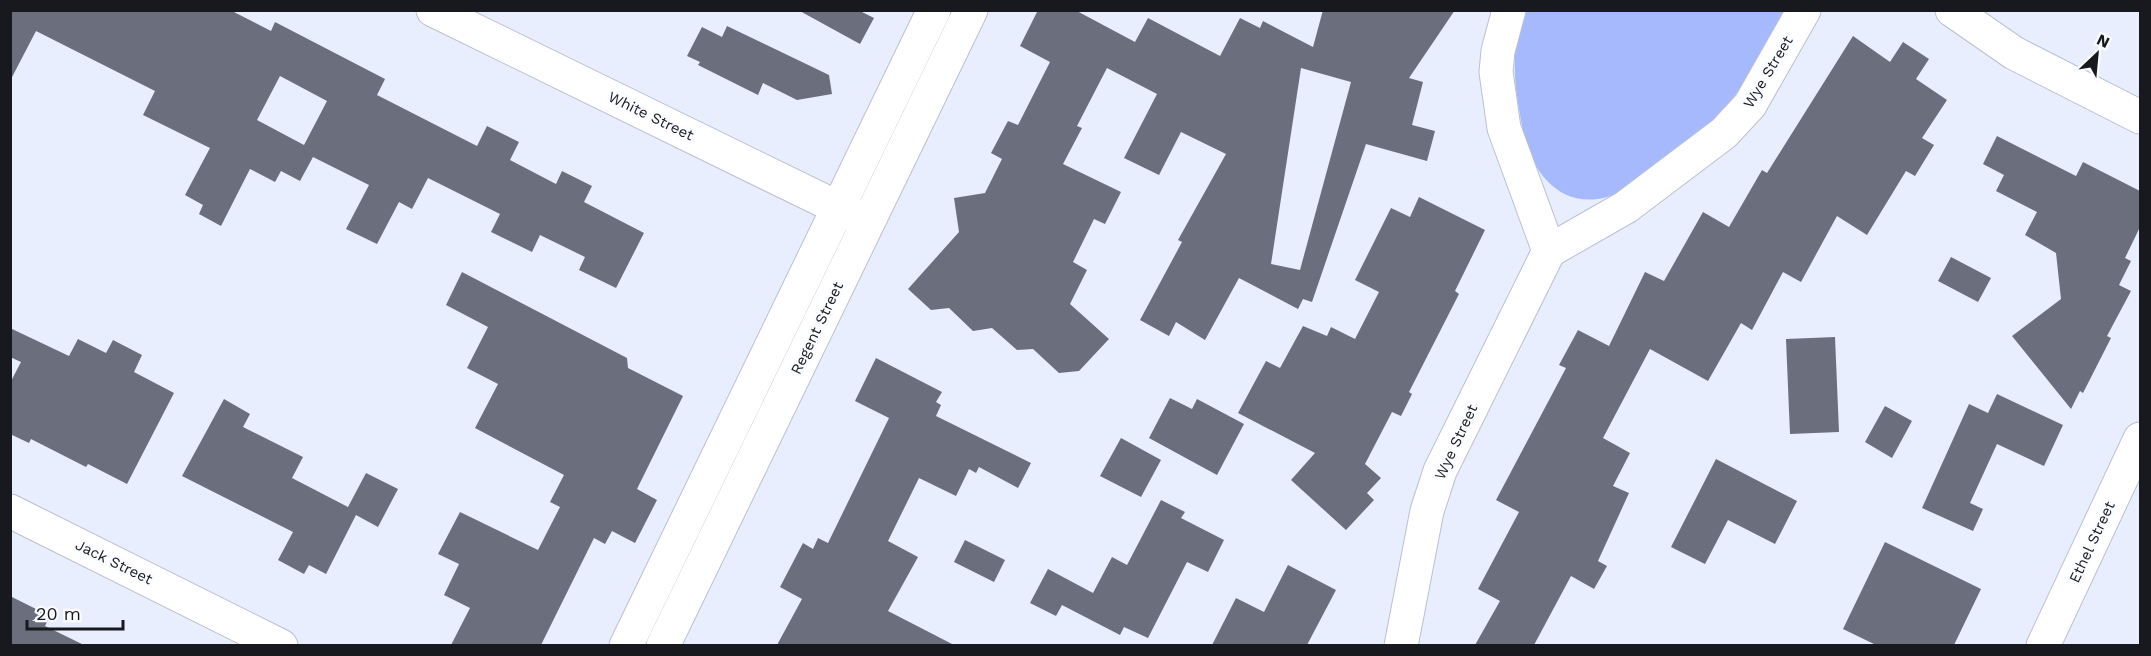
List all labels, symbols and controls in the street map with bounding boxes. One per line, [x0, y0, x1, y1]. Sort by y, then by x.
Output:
north arrow [2067, 24, 2127, 84]
text: N [2094, 30, 2113, 52]
street label: Wye Street [1739, 32, 1797, 111]
street label: White Street [605, 88, 697, 145]
street label: Regent Street [787, 278, 847, 377]
street label: Wye Street [1431, 401, 1482, 483]
street label: Ethel Street [2065, 498, 2119, 586]
street label: Jack Street [73, 536, 156, 589]
scale bar [27, 593, 123, 631]
text: 20 m [36, 603, 81, 624]

